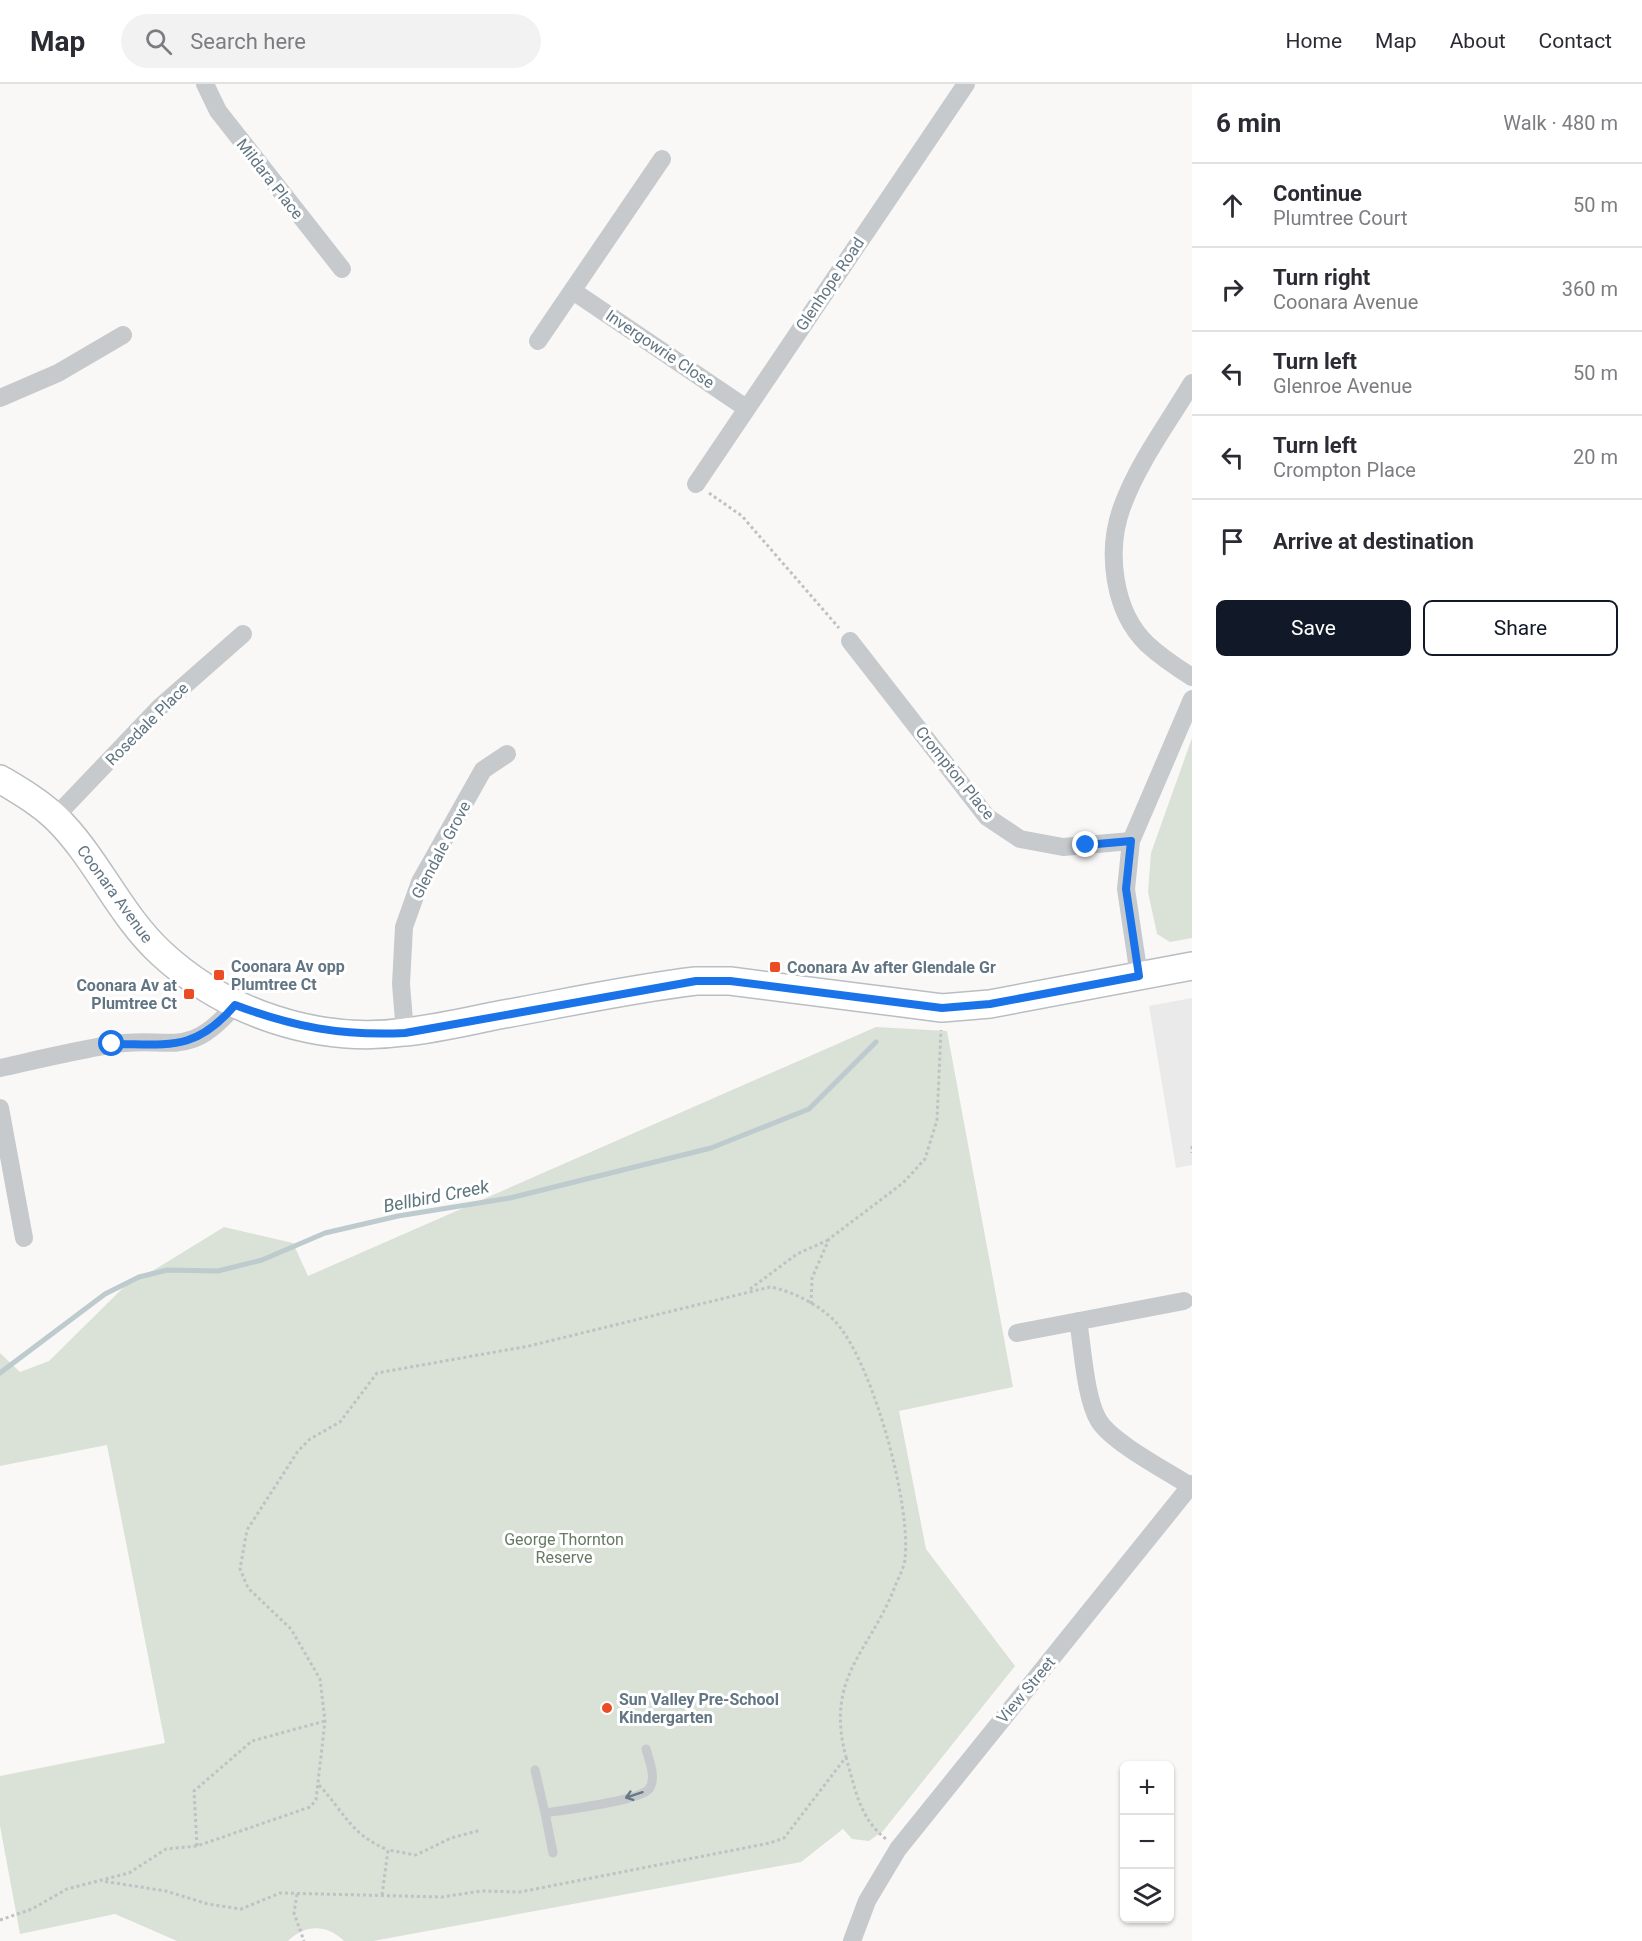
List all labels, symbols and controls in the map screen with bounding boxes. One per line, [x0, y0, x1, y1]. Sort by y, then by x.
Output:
search box [121, 14, 541, 68]
text: Map [30, 25, 85, 58]
icon: search [142, 25, 175, 58]
text: Search here [190, 29, 306, 54]
text: Home [1286, 29, 1342, 53]
text: Map [1375, 29, 1417, 53]
text: About [1450, 29, 1506, 53]
text: Contact [1539, 29, 1612, 53]
text: 6 min [1216, 108, 1281, 138]
text: Walk · 480 m [1503, 111, 1618, 135]
street label: Mildara Place [233, 135, 307, 223]
text: Continue [1273, 181, 1362, 206]
icon: ahead [1216, 189, 1249, 222]
text: 50 m [1573, 193, 1618, 217]
text: Plumtree Court [1273, 206, 1408, 230]
street label: Glenhope Road [792, 234, 868, 334]
text: Turn right [1273, 265, 1370, 290]
icon: right [1216, 273, 1249, 306]
text: 360 m [1562, 277, 1618, 301]
text: Coonara Avenue [1273, 290, 1418, 314]
street label: Invergowrie Close [602, 306, 718, 392]
text: Turn left [1273, 349, 1357, 374]
icon: left [1216, 357, 1249, 390]
text: 50 m [1573, 361, 1618, 385]
text: Glenroe Avenue [1273, 374, 1412, 398]
text: Turn left [1273, 433, 1357, 458]
icon: left [1216, 441, 1249, 474]
text: 20 m [1573, 445, 1618, 469]
text: Crompton Place [1273, 458, 1416, 482]
icon: arrive [1216, 525, 1249, 558]
text: Arrive at destination [1273, 529, 1474, 554]
button: Save [1216, 600, 1411, 656]
button: Share [1423, 600, 1618, 656]
street label: Rosedale Place [102, 679, 192, 769]
street label: Crompton Place [912, 723, 998, 823]
street label: Glendale Grove [407, 798, 475, 902]
route end [1072, 831, 1098, 857]
street label: Coonara Avenue [73, 841, 157, 947]
place label: Coonara Av opp Plumtree Ct [231, 957, 345, 994]
place label: Coonara Av after Glendale Gr [787, 958, 996, 977]
marker: Coonara Av after Glendale Gr [768, 960, 782, 974]
marker: Coonara Av opp Plumtree Ct [212, 968, 226, 982]
place label: Coonara Av at Plumtree Ct [76, 976, 178, 1013]
marker: Coonara Av at Plumtree Ct [182, 987, 196, 1001]
route start [98, 1030, 124, 1056]
water label: Bellbird Creek [381, 1175, 492, 1217]
park label: George Thornton Reserve [504, 1530, 624, 1567]
street label: View Street [993, 1653, 1059, 1727]
place label: Sun Valley Pre-School Kindergarten [619, 1690, 779, 1727]
marker: Sun Valley Pre-School Kindergarten [600, 1701, 614, 1715]
map controls [1120, 1761, 1174, 1923]
button: + [1120, 1761, 1174, 1815]
one-way arrow [625, 1791, 644, 1802]
button: − [1120, 1815, 1174, 1869]
button: layers [1120, 1869, 1174, 1923]

